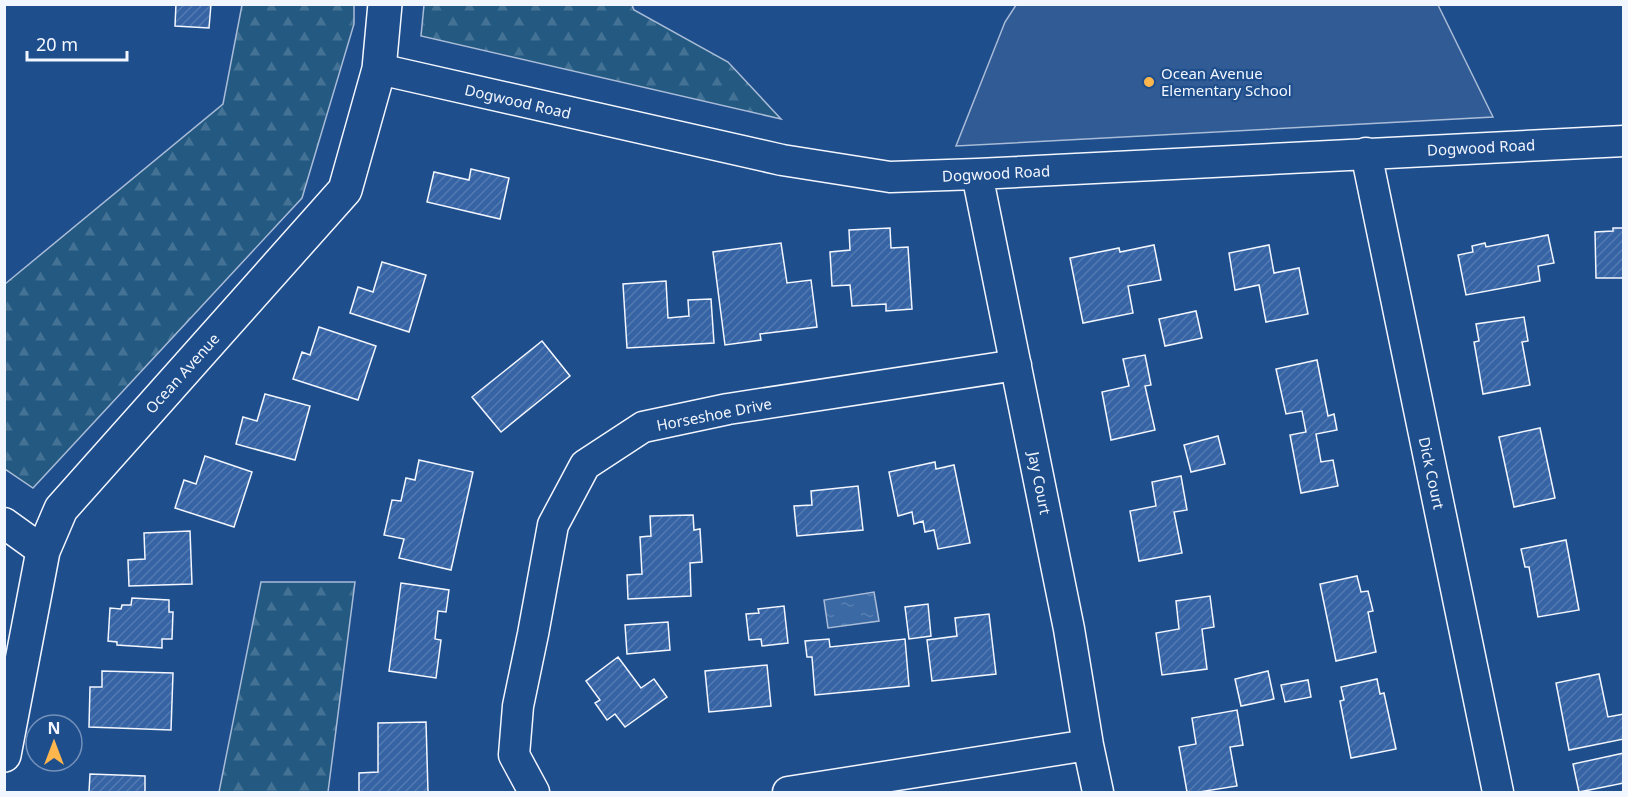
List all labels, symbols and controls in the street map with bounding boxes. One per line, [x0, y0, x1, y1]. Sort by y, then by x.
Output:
scale bar [27, 24, 128, 62]
text: 20 m [36, 32, 78, 56]
place label: Ocean Avenue Elementary School [1161, 63, 1292, 100]
marker: Ocean Avenue Elementary School [1142, 75, 1156, 89]
street label: Dogwood Road [463, 79, 573, 123]
street label: Dogwood Road [1426, 134, 1536, 160]
street label: Dogwood Road [941, 160, 1051, 186]
street label: Ocean Avenue [141, 329, 223, 417]
street label: Horseshoe Drive [655, 393, 773, 435]
street label: Dick Court [1415, 435, 1450, 512]
street label: Jay Court [1024, 448, 1056, 517]
north arrow [24, 713, 84, 773]
text: N [47, 717, 61, 739]

